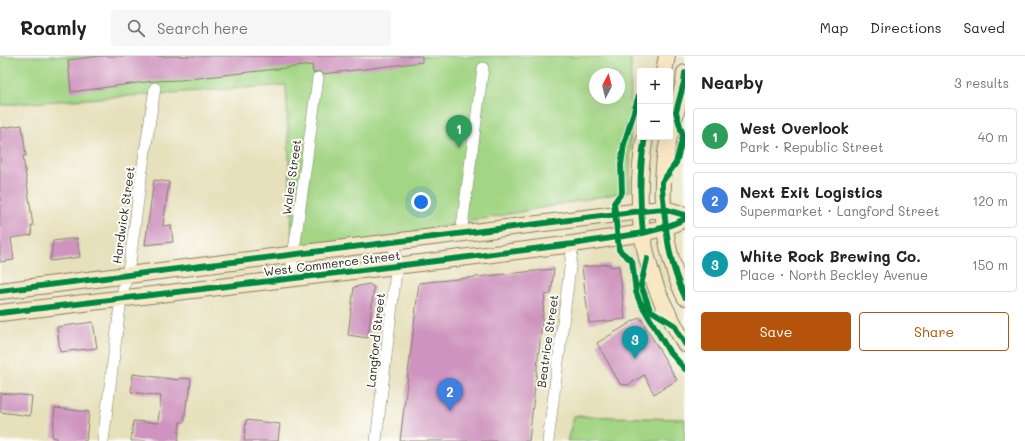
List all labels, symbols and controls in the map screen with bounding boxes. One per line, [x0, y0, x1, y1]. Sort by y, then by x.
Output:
search box [111, 10, 391, 46]
text: Roamly [20, 15, 87, 40]
icon: search [125, 17, 147, 39]
text: Search here [157, 18, 248, 38]
text: Map [820, 18, 848, 37]
text: Directions [870, 18, 941, 37]
text: Saved [963, 18, 1005, 37]
north arrow [589, 68, 625, 104]
map controls [637, 68, 673, 140]
button: + [637, 68, 673, 104]
text: Nearby [701, 71, 763, 93]
text: 3 results [954, 74, 1009, 91]
button: − [637, 104, 673, 140]
pin: 1 [446, 115, 472, 148]
text: West Overlook [740, 118, 849, 138]
text: 1 [712, 128, 718, 145]
text: 40 m [978, 128, 1008, 145]
street label: Wales Street [278, 138, 304, 216]
text: Park · Republic Street [740, 138, 884, 155]
street label: Hardwick Street [108, 165, 138, 265]
text: Next Exit Logistics [740, 182, 883, 202]
your location [411, 192, 431, 212]
text: 2 [711, 192, 719, 209]
text: 120 m [972, 192, 1008, 209]
text: Supermarket · Langford Street [740, 202, 939, 219]
text: White Rock Brewing Co. [740, 246, 921, 266]
street label: West Commerce Street [263, 247, 401, 279]
text: 3 [711, 256, 719, 273]
text: 150 m [972, 256, 1008, 273]
text: Place · North Beckley Avenue [740, 266, 928, 283]
street label: Langford Street [362, 292, 388, 388]
street label: Beatrice Street [533, 293, 561, 389]
button: Save [701, 312, 851, 351]
button: Share [859, 312, 1009, 351]
pin: 3 [622, 326, 648, 359]
pin: 2 [437, 378, 463, 411]

